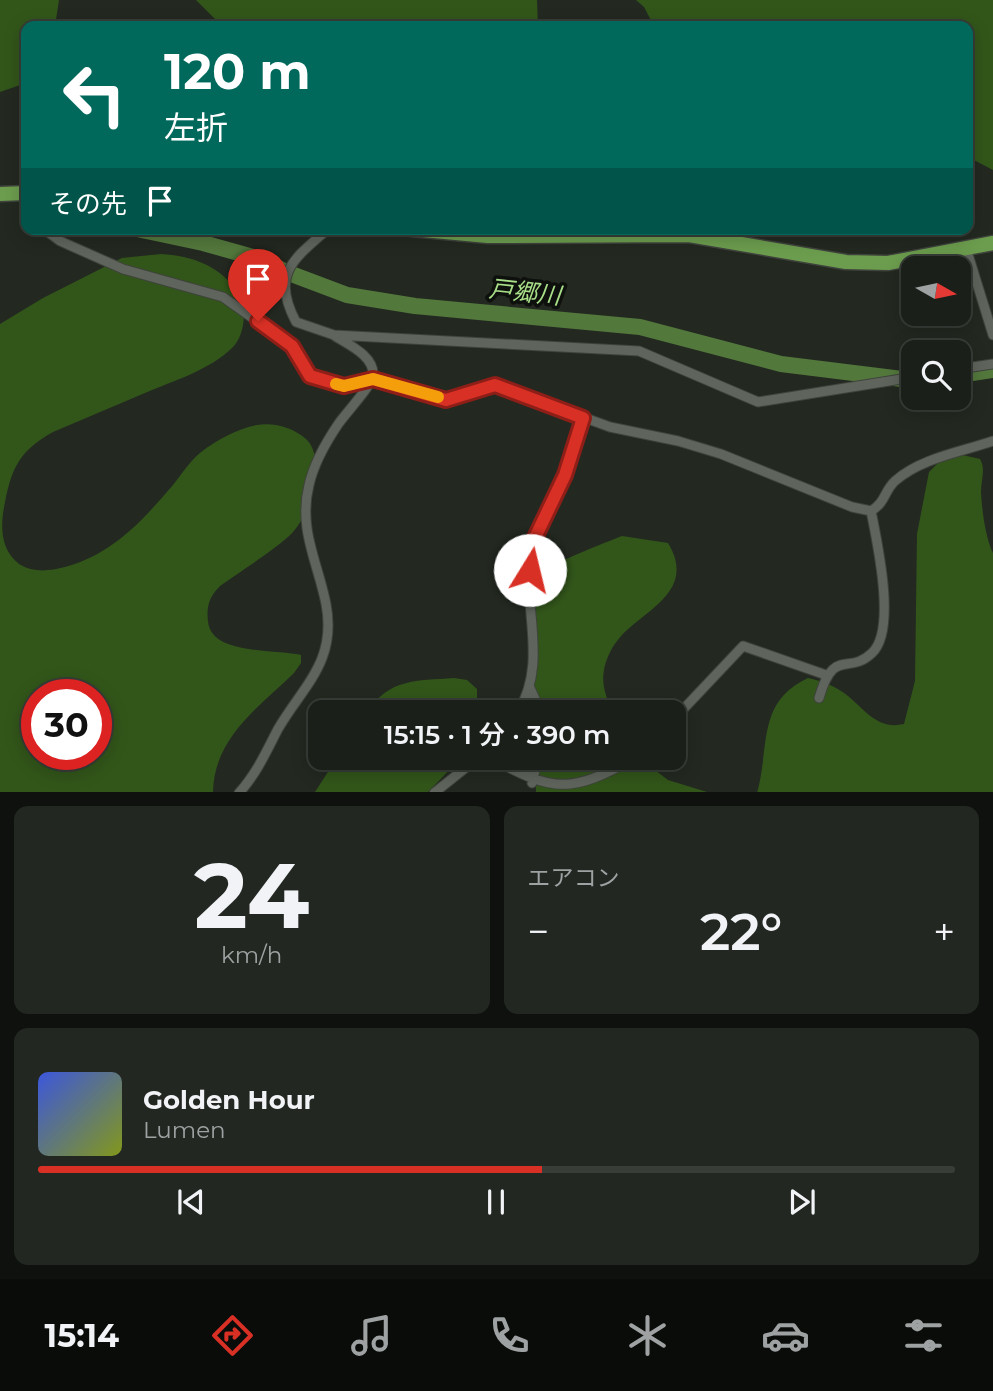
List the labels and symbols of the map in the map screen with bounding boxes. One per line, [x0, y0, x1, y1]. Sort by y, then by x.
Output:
pin [228, 249, 288, 321]
north arrow [901, 256, 971, 326]
water label: 戸郷川 [488, 274, 565, 310]
position arrow [493, 533, 567, 607]
speed limit sign: 30 [21, 679, 112, 770]

